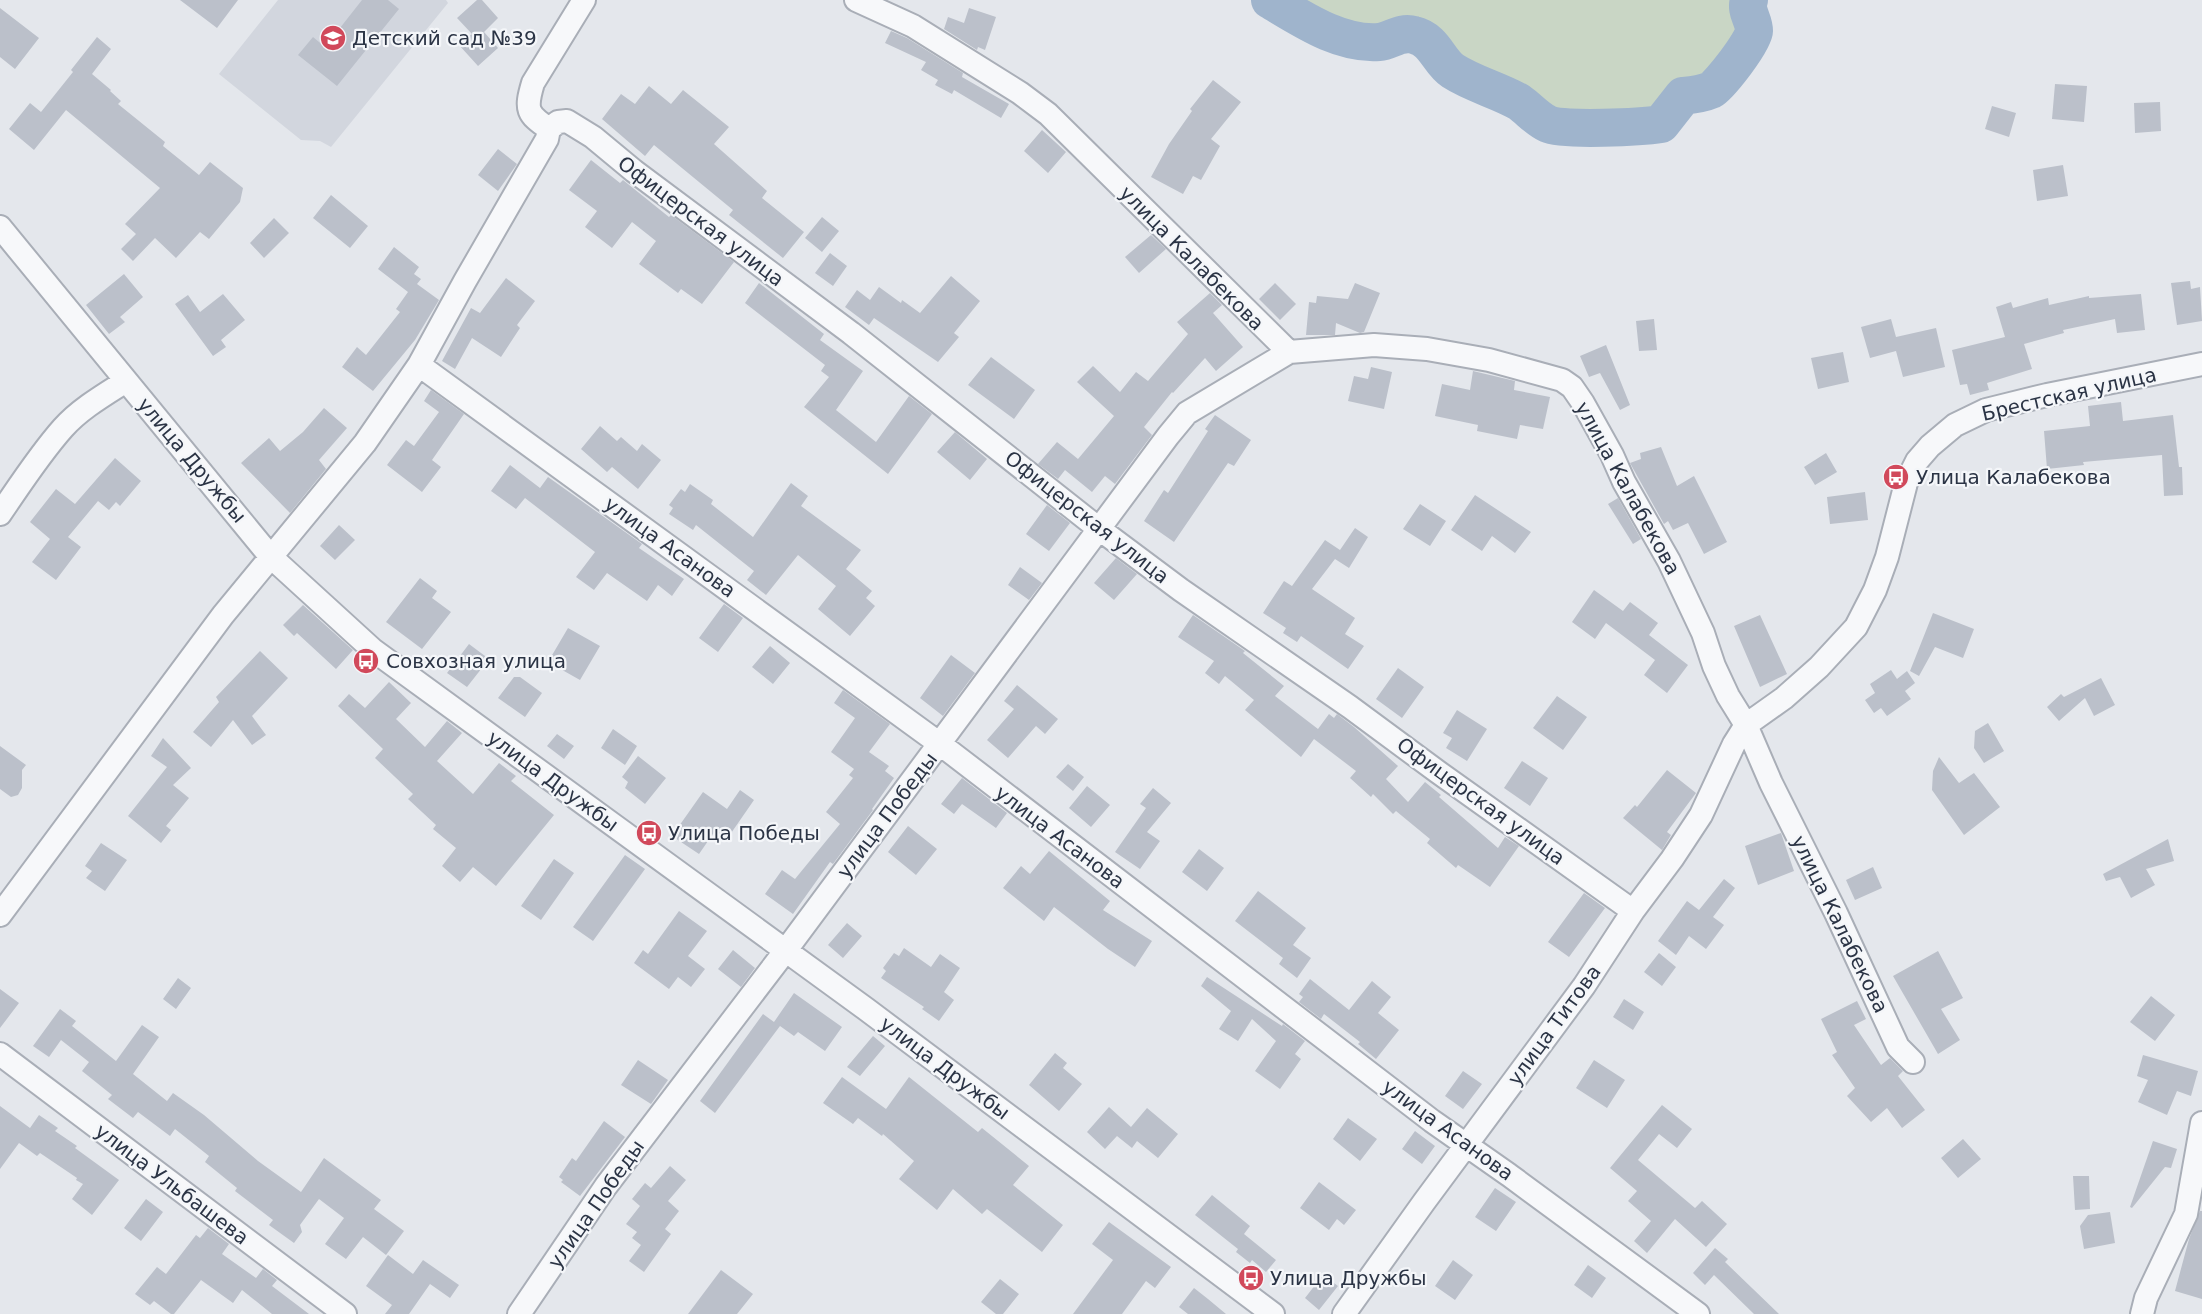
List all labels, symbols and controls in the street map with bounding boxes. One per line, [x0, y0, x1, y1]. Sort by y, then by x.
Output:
school or university icon: Детский сад №39 [318, 23, 348, 53]
place label: Детский сад №39 [352, 26, 537, 50]
street label: Офицерская улица [613, 151, 789, 291]
street label: улица Калабекова [1115, 181, 1269, 335]
street label: Брестская улица [1979, 362, 2159, 426]
street label: улица Дружбы [133, 392, 251, 528]
street label: улица Калабекова [1570, 397, 1686, 579]
street label: Офицерская улица [1000, 445, 1174, 589]
bus stop icon: Улица Калабекова [1881, 462, 1911, 492]
place label: Улица Калабекова [1916, 465, 2111, 489]
street label: улица Асанова [600, 491, 740, 603]
bus stop icon: Совхозная улица [351, 646, 381, 676]
place label: Совхозная улица [386, 649, 566, 673]
street label: улица Дружбы [483, 725, 623, 837]
street label: Офицерская улица [1392, 732, 1570, 870]
street label: улица Победы [832, 747, 942, 883]
street label: улица Асанова [990, 780, 1130, 894]
bus stop icon: Улица Победы [634, 818, 664, 848]
place label: Улица Победы [668, 821, 820, 845]
street label: улица Калабекова [1787, 831, 1893, 1017]
street label: улица Титова [1502, 960, 1606, 1090]
street label: улица Дружбы [875, 1011, 1015, 1125]
street label: улица Асанова [1378, 1074, 1518, 1186]
street label: улица Ульбашева [91, 1118, 253, 1250]
street label: улица Победы [543, 1135, 649, 1273]
bus stop icon: Улица Дружбы [1236, 1263, 1266, 1293]
place label: Улица Дружбы [1270, 1266, 1427, 1290]

